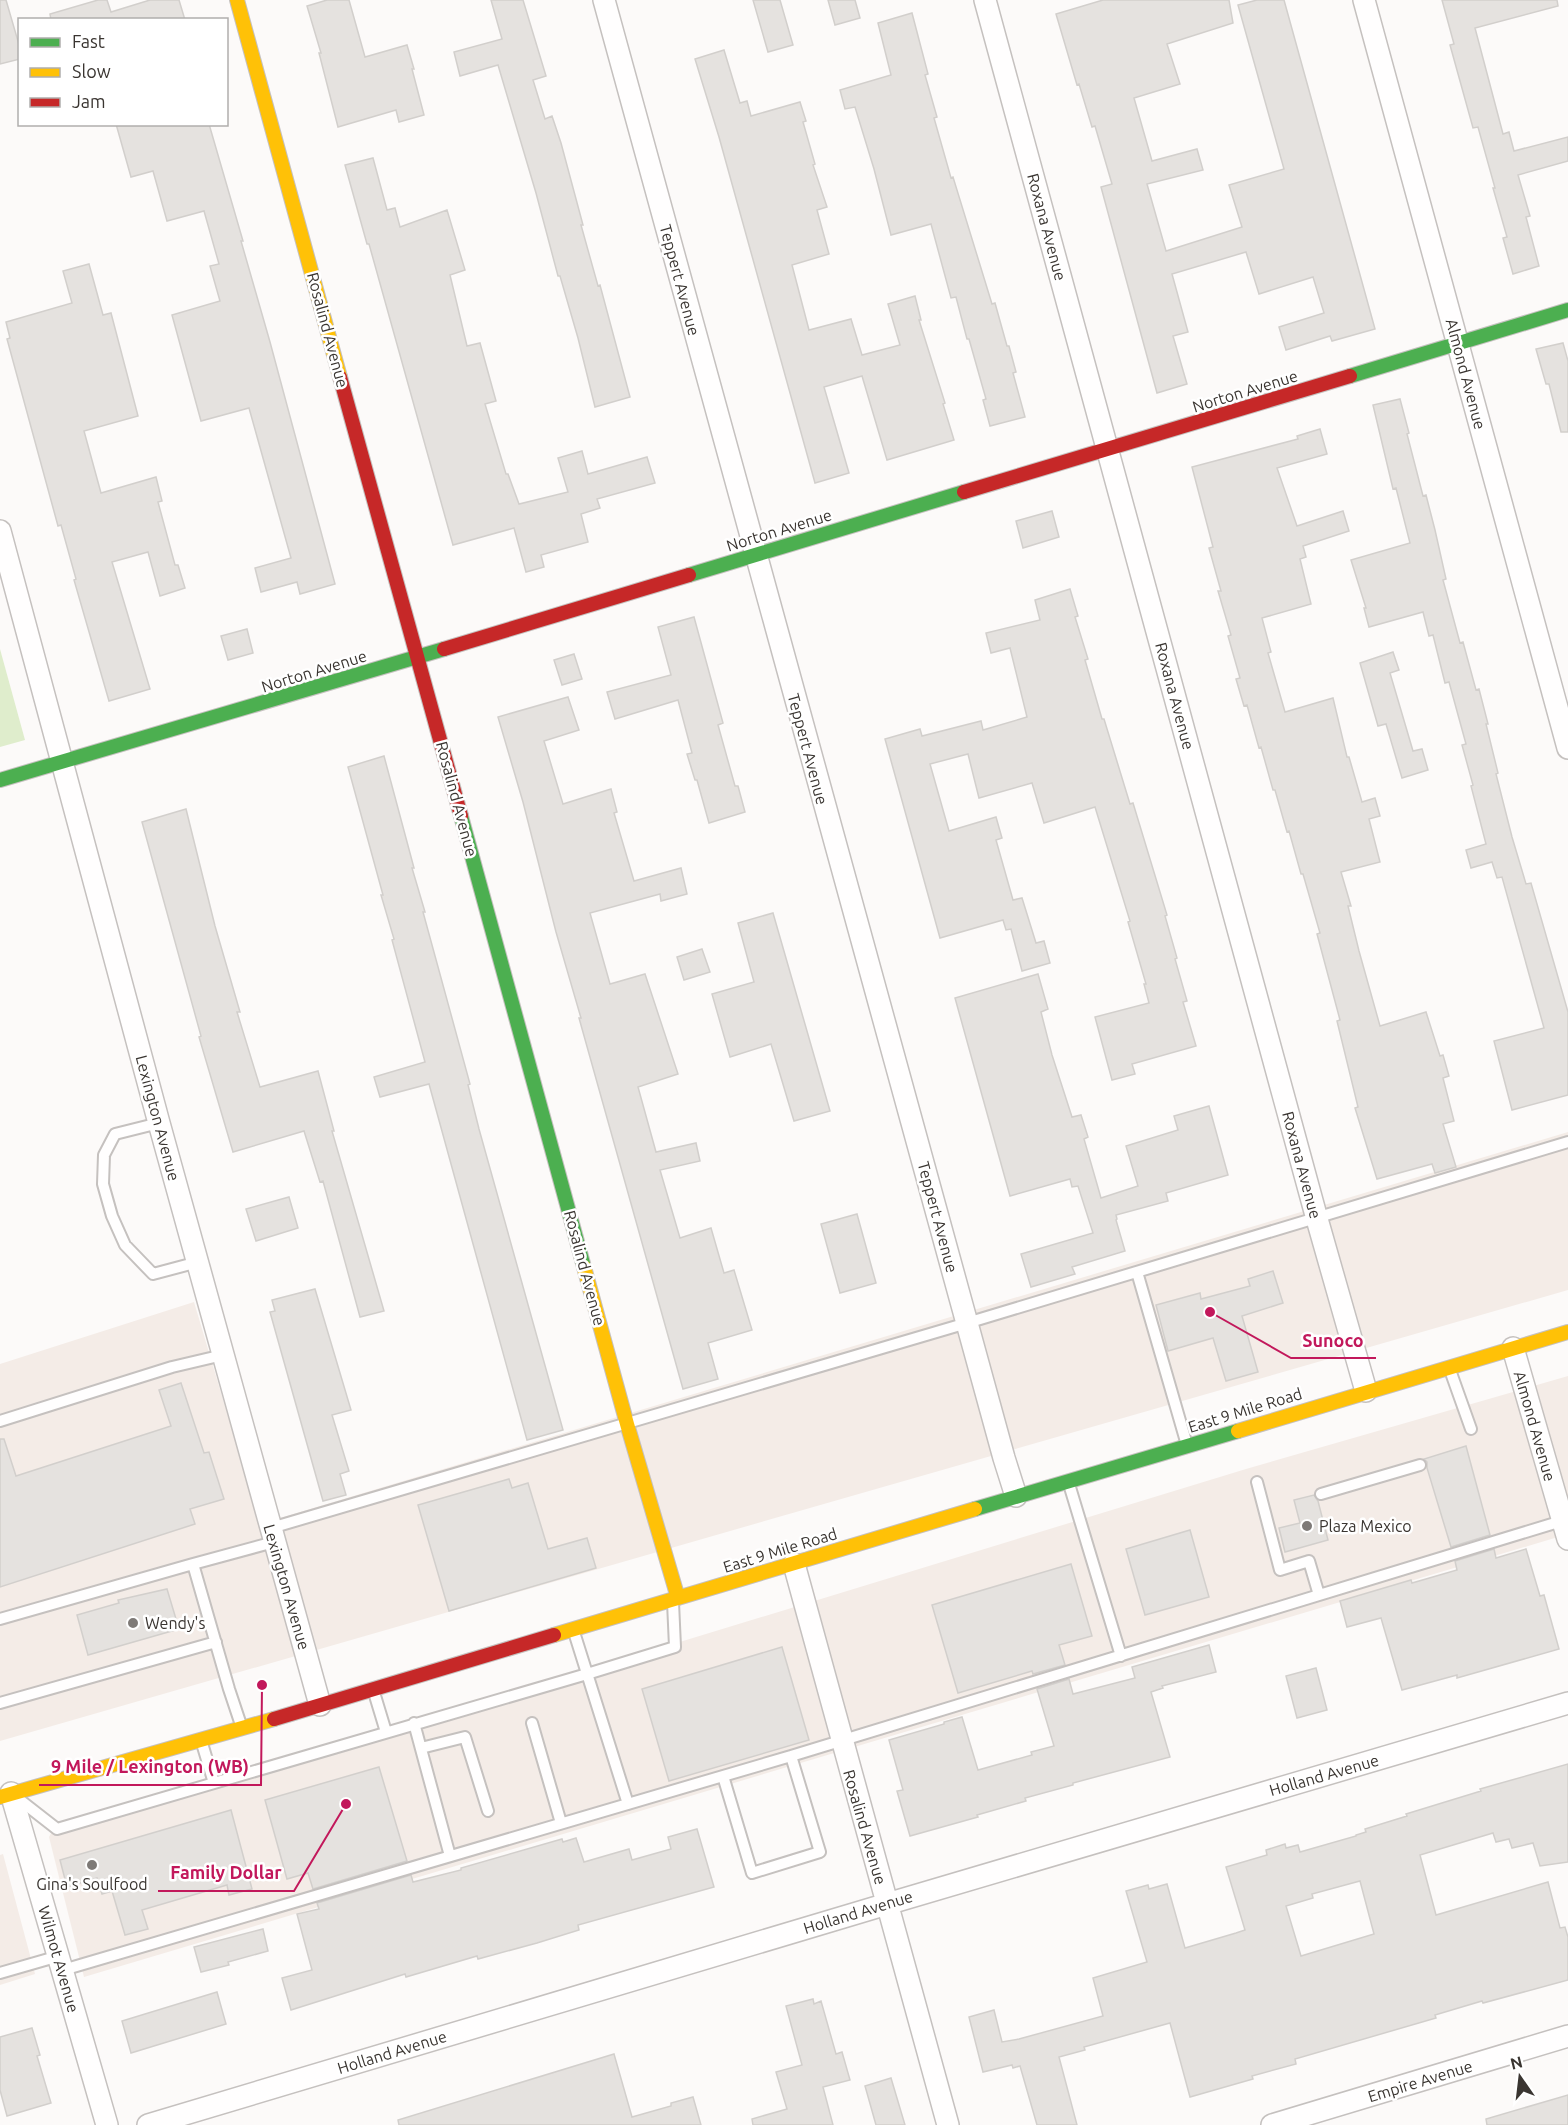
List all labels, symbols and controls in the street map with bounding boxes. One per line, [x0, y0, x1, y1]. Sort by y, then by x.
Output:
legend [18, 18, 228, 126]
text: Fast [72, 31, 105, 51]
text: Slow [72, 61, 111, 81]
text: Jam [72, 91, 106, 111]
street label: Roxana Avenue [1024, 171, 1070, 283]
street label: Teppert Avenue [656, 222, 704, 338]
street label: Rosalind Avenue [304, 270, 352, 390]
street label: Almond Avenue [1443, 317, 1489, 431]
street label: Norton Avenue [1190, 366, 1300, 416]
street label: Norton Avenue [724, 505, 834, 555]
street label: Roxana Avenue [1152, 640, 1198, 752]
street label: Norton Avenue [259, 646, 369, 696]
street label: Teppert Avenue [784, 691, 832, 807]
street label: Rosalind Avenue [433, 739, 481, 859]
street label: Lexington Avenue [133, 1053, 183, 1183]
street label: Roxana Avenue [1279, 1109, 1325, 1221]
street label: Teppert Avenue [914, 1159, 962, 1275]
street label: Rosalind Avenue [561, 1208, 609, 1328]
callout: Sunoco [1291, 1322, 1376, 1358]
text: Sunoco [1302, 1330, 1364, 1350]
street label: Almond Avenue [1511, 1369, 1559, 1483]
street label: East 9 Mile Road [1186, 1384, 1304, 1436]
place label: Plaza Mexico [1319, 1517, 1412, 1535]
marker: Plaza Mexico [1300, 1519, 1314, 1533]
street label: Lexington Avenue [260, 1522, 314, 1652]
street label: East 9 Mile Road [721, 1524, 839, 1576]
place label: Wendy's [145, 1614, 205, 1632]
marker: Wendy's [126, 1616, 140, 1630]
callout: 9 Mile / Lexington (WB) [39, 1749, 261, 1785]
street label: Holland Avenue [1267, 1751, 1381, 1799]
text: 9 Mile / Lexington (WB) [51, 1756, 249, 1777]
street label: Rosalind Avenue [840, 1768, 890, 1886]
callout: Family Dollar [158, 1855, 294, 1891]
marker: Gina's Soulfood [85, 1858, 99, 1872]
text: Family Dollar [170, 1862, 282, 1882]
place label: Gina's Soulfood [36, 1875, 148, 1893]
street label: Holland Avenue [801, 1887, 915, 1937]
street label: Wilmot Avenue [35, 1904, 83, 2014]
street label: Holland Avenue [335, 2027, 449, 2077]
north arrow [1490, 2047, 1550, 2107]
text: N [1508, 2052, 1524, 2073]
street label: Empire Avenue [1365, 2057, 1475, 2105]

